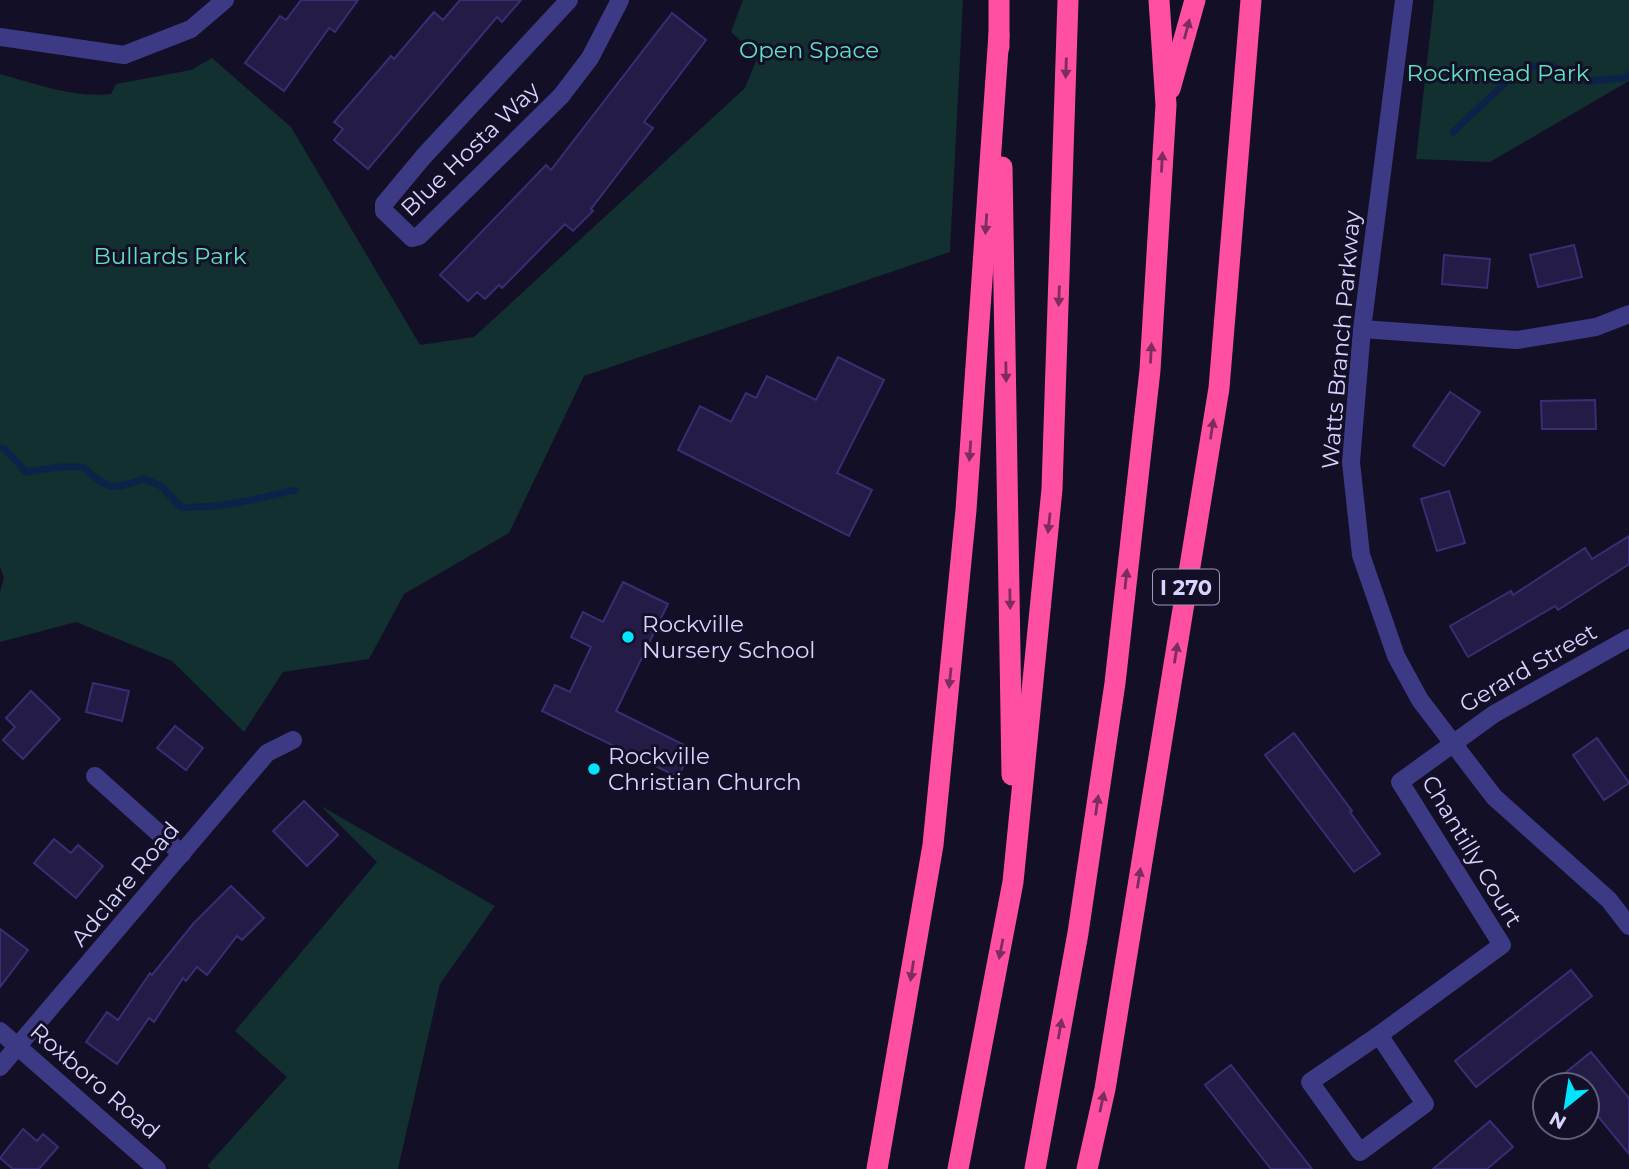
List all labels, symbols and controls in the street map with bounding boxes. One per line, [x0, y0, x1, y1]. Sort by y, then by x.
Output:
one-way arrow [1182, 18, 1192, 39]
park label: Open Space [739, 36, 879, 64]
one-way arrow [1060, 57, 1072, 79]
park label: Rockmead Park [1406, 59, 1590, 87]
street label: Blue Hosta Way [395, 75, 545, 222]
one-way arrow [1157, 151, 1168, 173]
street label: Watts Branch Parkway [1316, 209, 1366, 471]
one-way arrow [980, 214, 991, 236]
park label: Bullards Park [93, 242, 247, 270]
one-way arrow [1053, 285, 1064, 307]
one-way arrow [1146, 342, 1157, 364]
one-way arrow [1000, 361, 1012, 383]
one-way arrow [1207, 418, 1218, 440]
one-way arrow [964, 441, 975, 463]
one-way arrow [1043, 512, 1054, 534]
one-way arrow [1121, 568, 1132, 590]
road number: I 270 [1153, 570, 1219, 604]
one-way arrow [1004, 588, 1016, 610]
place label: Rockville Nursery School [642, 610, 816, 664]
street label: Gerard Street [1454, 617, 1602, 719]
marker: Rockville Nursery School [620, 629, 636, 645]
one-way arrow [1170, 642, 1181, 664]
one-way arrow [944, 667, 955, 689]
place label: Rockville Christian Church [608, 742, 802, 796]
marker: Rockville Christian Church [586, 761, 602, 777]
street label: Chantilly Court [1416, 770, 1528, 932]
one-way arrow [1092, 794, 1103, 816]
street label: Adclare Road [65, 816, 185, 952]
one-way arrow [1134, 867, 1145, 889]
one-way arrow [995, 938, 1006, 960]
one-way arrow [906, 960, 917, 982]
street label: Roxboro Road [25, 1017, 165, 1145]
one-way arrow [1055, 1018, 1066, 1040]
north arrow [1531, 1071, 1601, 1141]
one-way arrow [1096, 1091, 1107, 1113]
text: N [1545, 1106, 1570, 1134]

